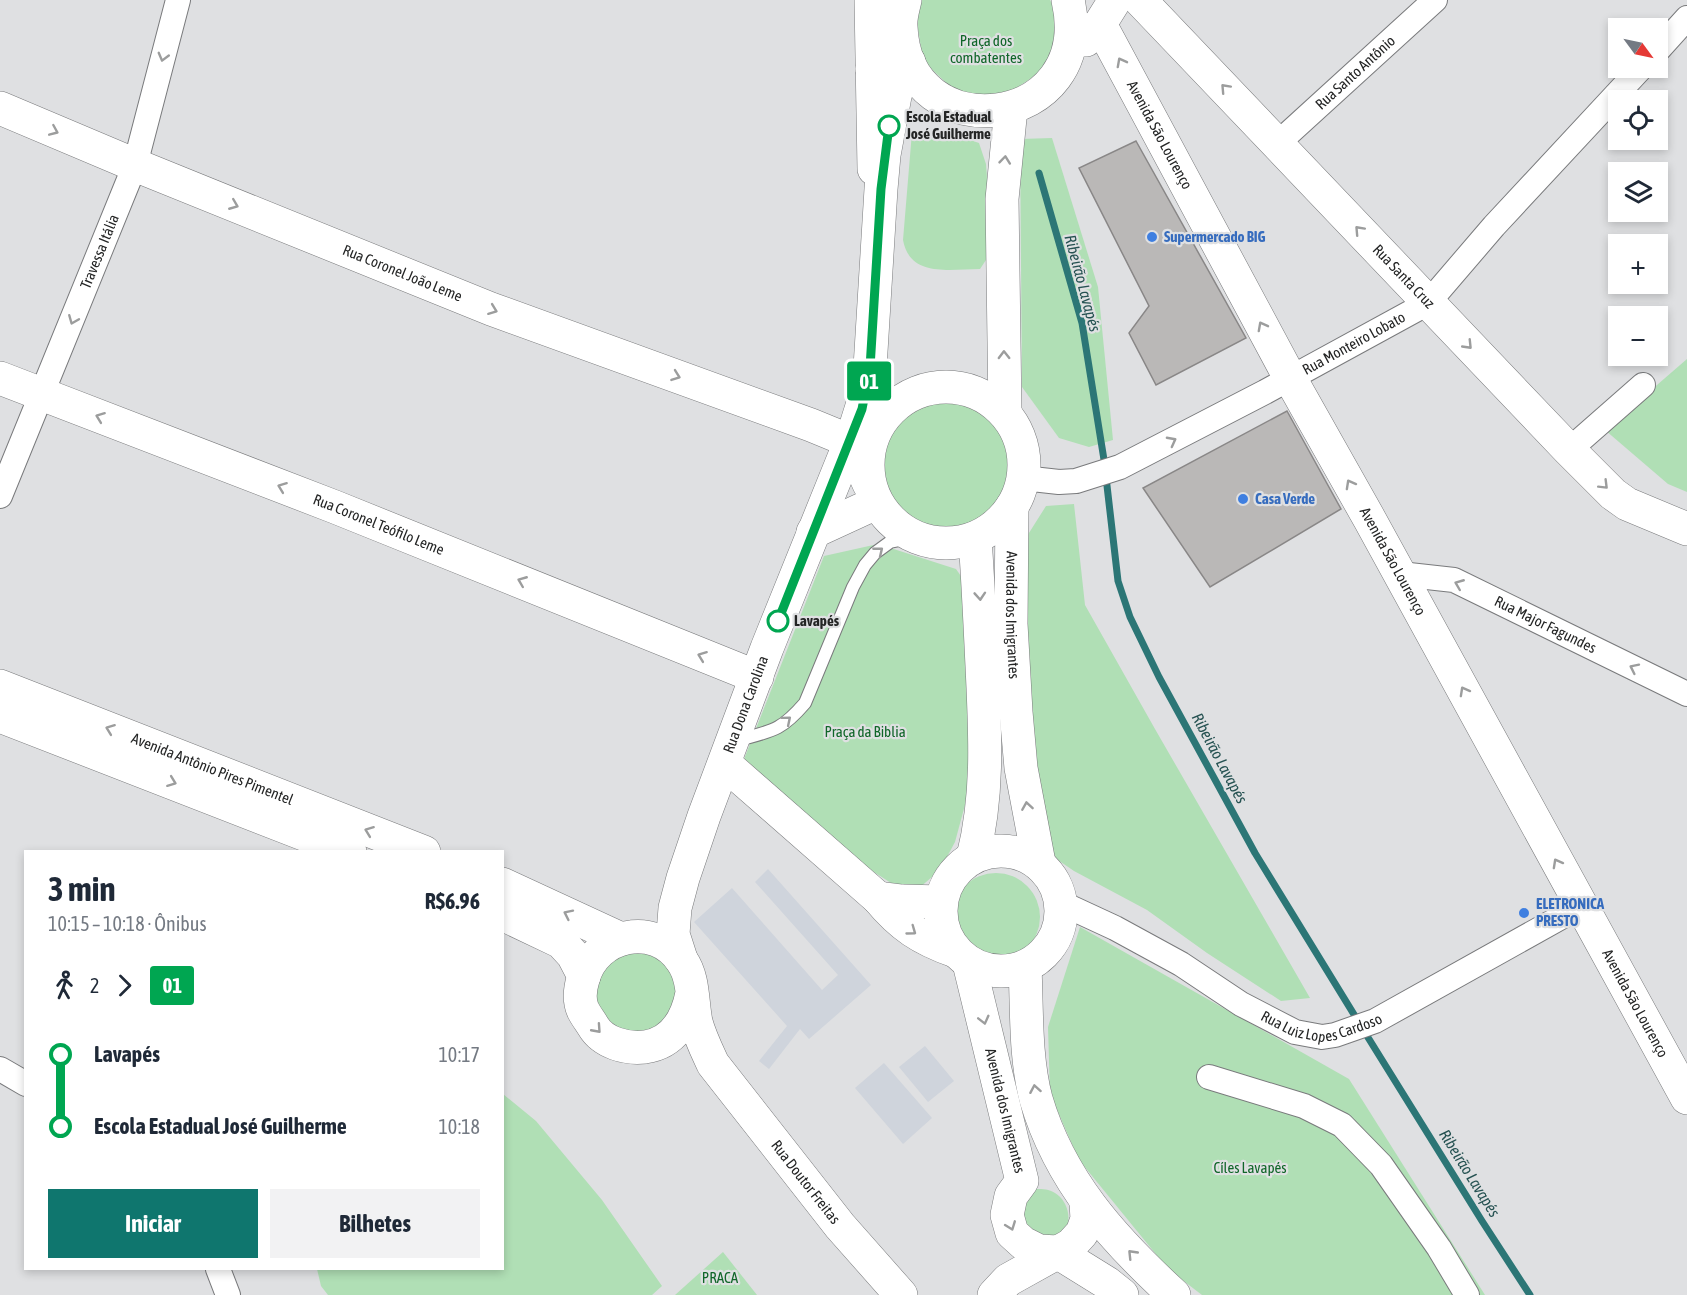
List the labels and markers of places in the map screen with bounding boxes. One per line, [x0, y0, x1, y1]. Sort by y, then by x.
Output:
place label: Escola Estadual José Guilherme [905, 108, 993, 142]
marker: Escola Estadual José Guilherme [878, 115, 900, 137]
place label: Supermercado BIG [1164, 228, 1266, 245]
marker: Supermercado BIG [1145, 230, 1159, 244]
place label: Casa Verde [1255, 490, 1315, 507]
marker: Casa Verde [1236, 492, 1250, 506]
marker: Lavapés [767, 610, 789, 632]
place label: Lavapés [794, 612, 840, 629]
place label: ELETRONICA PRESTO [1536, 895, 1605, 929]
marker: ELETRONICA PRESTO [1517, 906, 1531, 920]

